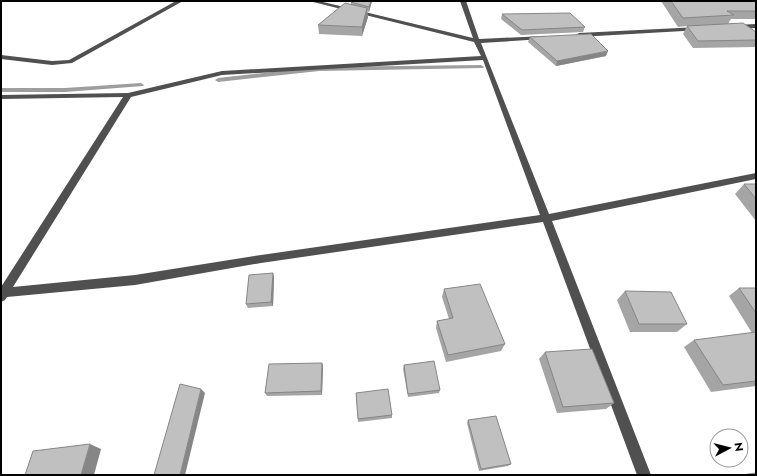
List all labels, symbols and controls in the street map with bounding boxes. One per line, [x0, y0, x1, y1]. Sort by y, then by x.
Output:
north arrow [709, 428, 749, 468]
text: N [730, 441, 747, 452]

